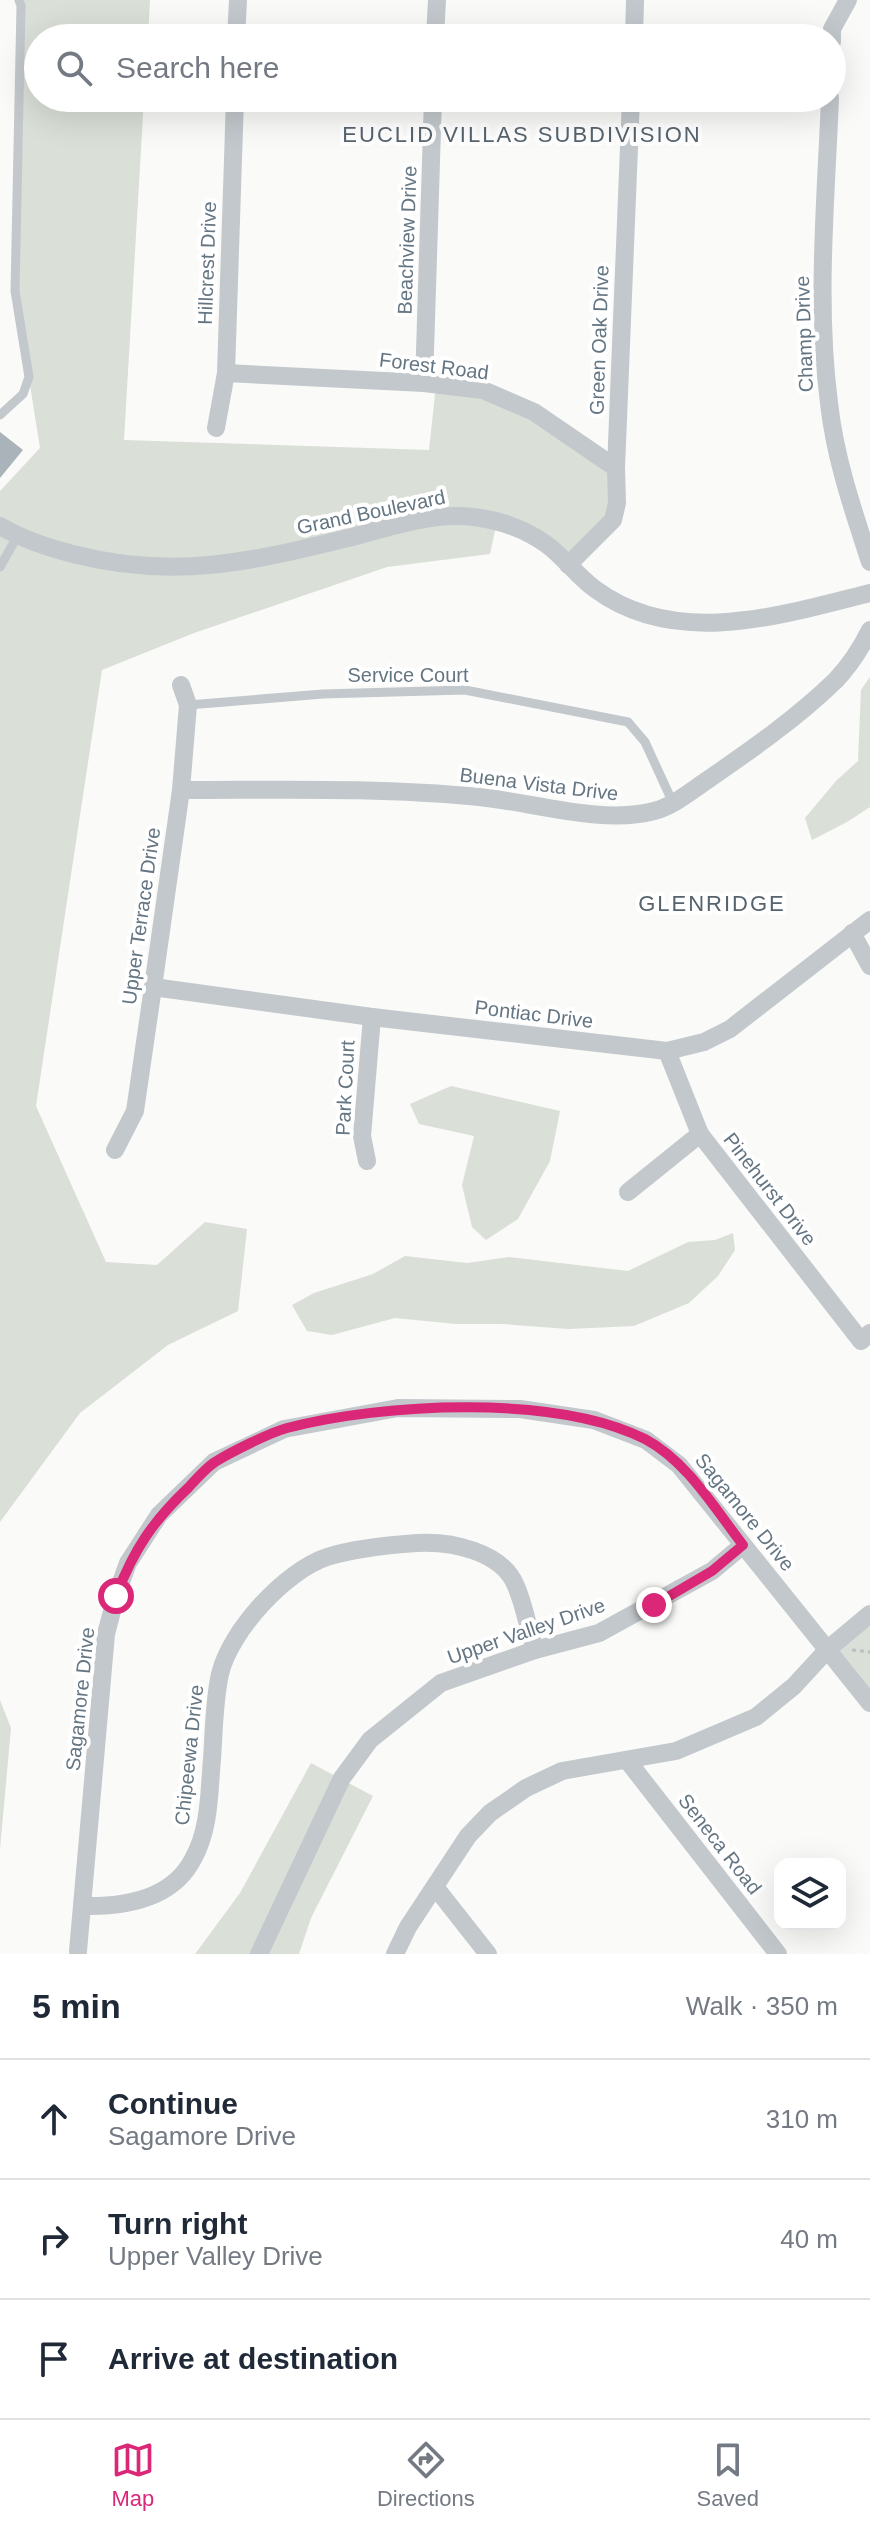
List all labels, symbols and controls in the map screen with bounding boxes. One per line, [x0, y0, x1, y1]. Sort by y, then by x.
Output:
search box [24, 24, 846, 112]
icon: search [52, 46, 96, 90]
text: Search here [116, 51, 279, 84]
district label: EUCLID VILLAS SUBDIVISION [342, 122, 702, 147]
street label: Beachview Drive [393, 165, 421, 315]
street label: Hillcrest Drive [194, 201, 220, 325]
street label: Green Oak Drive [585, 265, 613, 415]
street label: Champ Drive [791, 275, 817, 393]
street label: Forest Road [378, 348, 490, 384]
street label: Grand Boulevard [295, 486, 447, 538]
street label: Service Court [347, 664, 469, 686]
street label: Buena Vista Drive [458, 763, 620, 805]
street label: Upper Terrace Drive [118, 826, 164, 1006]
district label: GLENRIDGE [638, 891, 786, 916]
street label: Pontiac Drive [474, 996, 594, 1032]
street label: Park Court [332, 1039, 359, 1136]
street label: Pinehurst Drive [719, 1128, 821, 1250]
street label: Sagamore Drive [691, 1449, 799, 1575]
route start [98, 1578, 134, 1614]
route end [636, 1587, 672, 1623]
street label: Upper Valley Drive [444, 1594, 608, 1668]
street label: Sagamore Drive [62, 1626, 98, 1772]
street label: Chipeewa Drive [171, 1684, 207, 1826]
street label: Seneca Road [674, 1789, 766, 1899]
map controls [774, 1858, 846, 1930]
button: layers [774, 1858, 846, 1930]
text: 5 min [32, 1987, 121, 2025]
text: Walk · 350 m [686, 1991, 838, 2021]
text: Continue [108, 2087, 238, 2120]
icon: ahead [32, 2097, 76, 2141]
text: 310 m [766, 2104, 838, 2134]
text: Sagamore Drive [108, 2121, 296, 2151]
text: Turn right [108, 2207, 247, 2240]
icon: right [32, 2217, 76, 2261]
text: 40 m [780, 2224, 838, 2254]
text: Upper Valley Drive [108, 2241, 323, 2271]
icon: arrive [32, 2337, 76, 2381]
text: Arrive at destination [108, 2342, 398, 2375]
tab: Map [111, 2438, 155, 2512]
tab: Directions [377, 2438, 475, 2512]
tab: Saved [697, 2438, 759, 2512]

